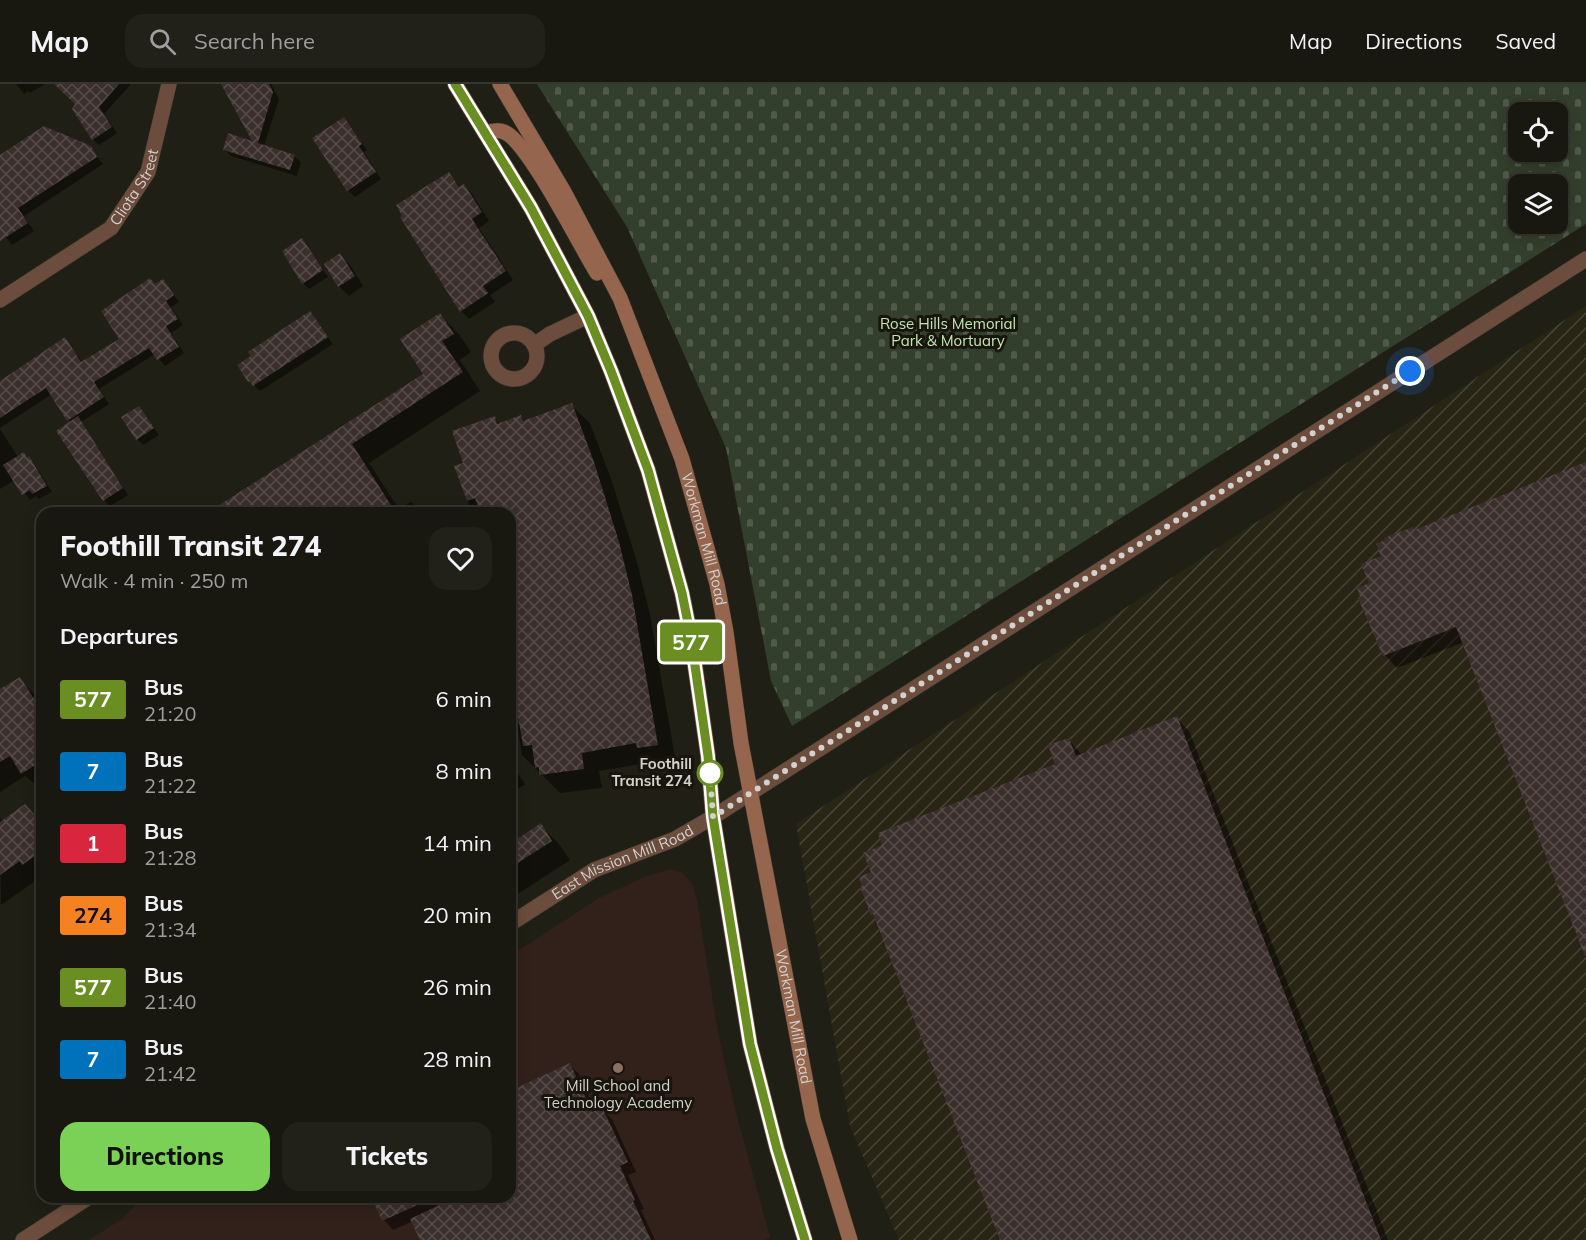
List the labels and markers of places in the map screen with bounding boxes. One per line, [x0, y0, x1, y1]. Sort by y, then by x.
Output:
place label: Foothill Transit 274 [611, 754, 692, 790]
marker: Foothill Transit 274 [697, 760, 723, 786]
marker: Mill School and Technology Academy [611, 1061, 625, 1075]
place label: Mill School and Technology Academy [544, 1076, 692, 1112]

